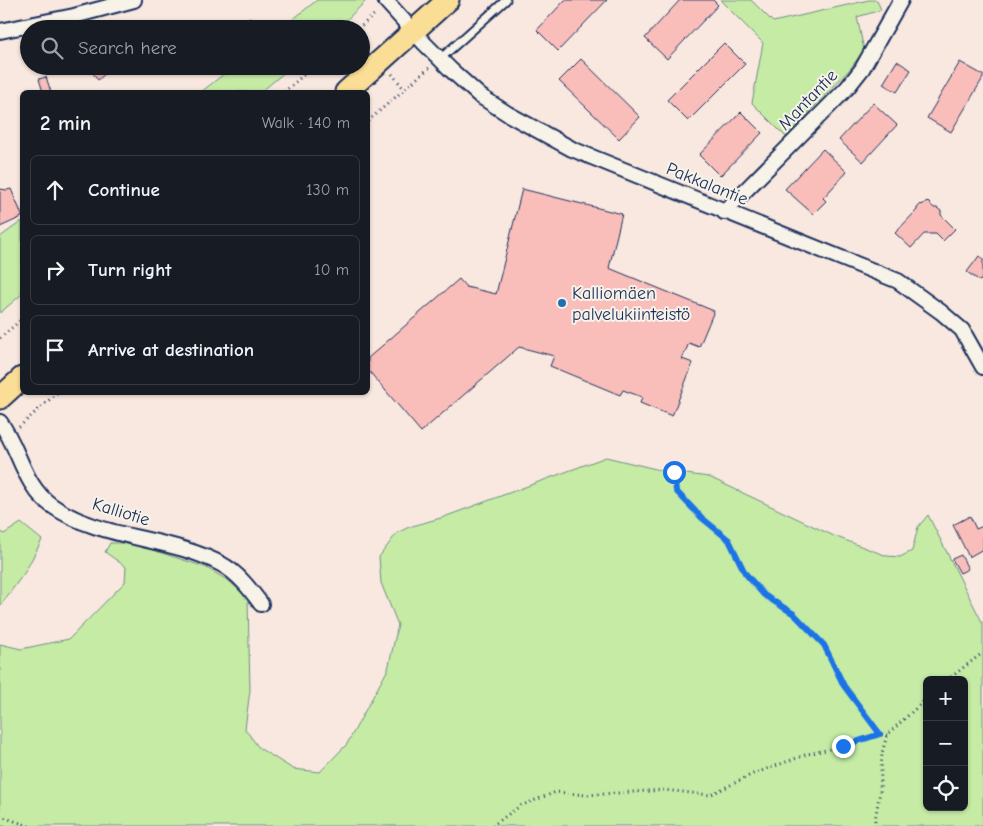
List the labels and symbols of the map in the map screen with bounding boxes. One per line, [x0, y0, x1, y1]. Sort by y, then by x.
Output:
street label: Mantantie [774, 65, 842, 135]
street label: Pakkalantie [663, 158, 751, 210]
place label: Kalliomäen palvelukiinteistö [572, 283, 690, 325]
marker: Kalliomäen palvelukiinteistö [556, 297, 568, 309]
route start [663, 461, 686, 484]
street label: Kalliotie [90, 493, 152, 531]
route end [832, 735, 855, 758]

